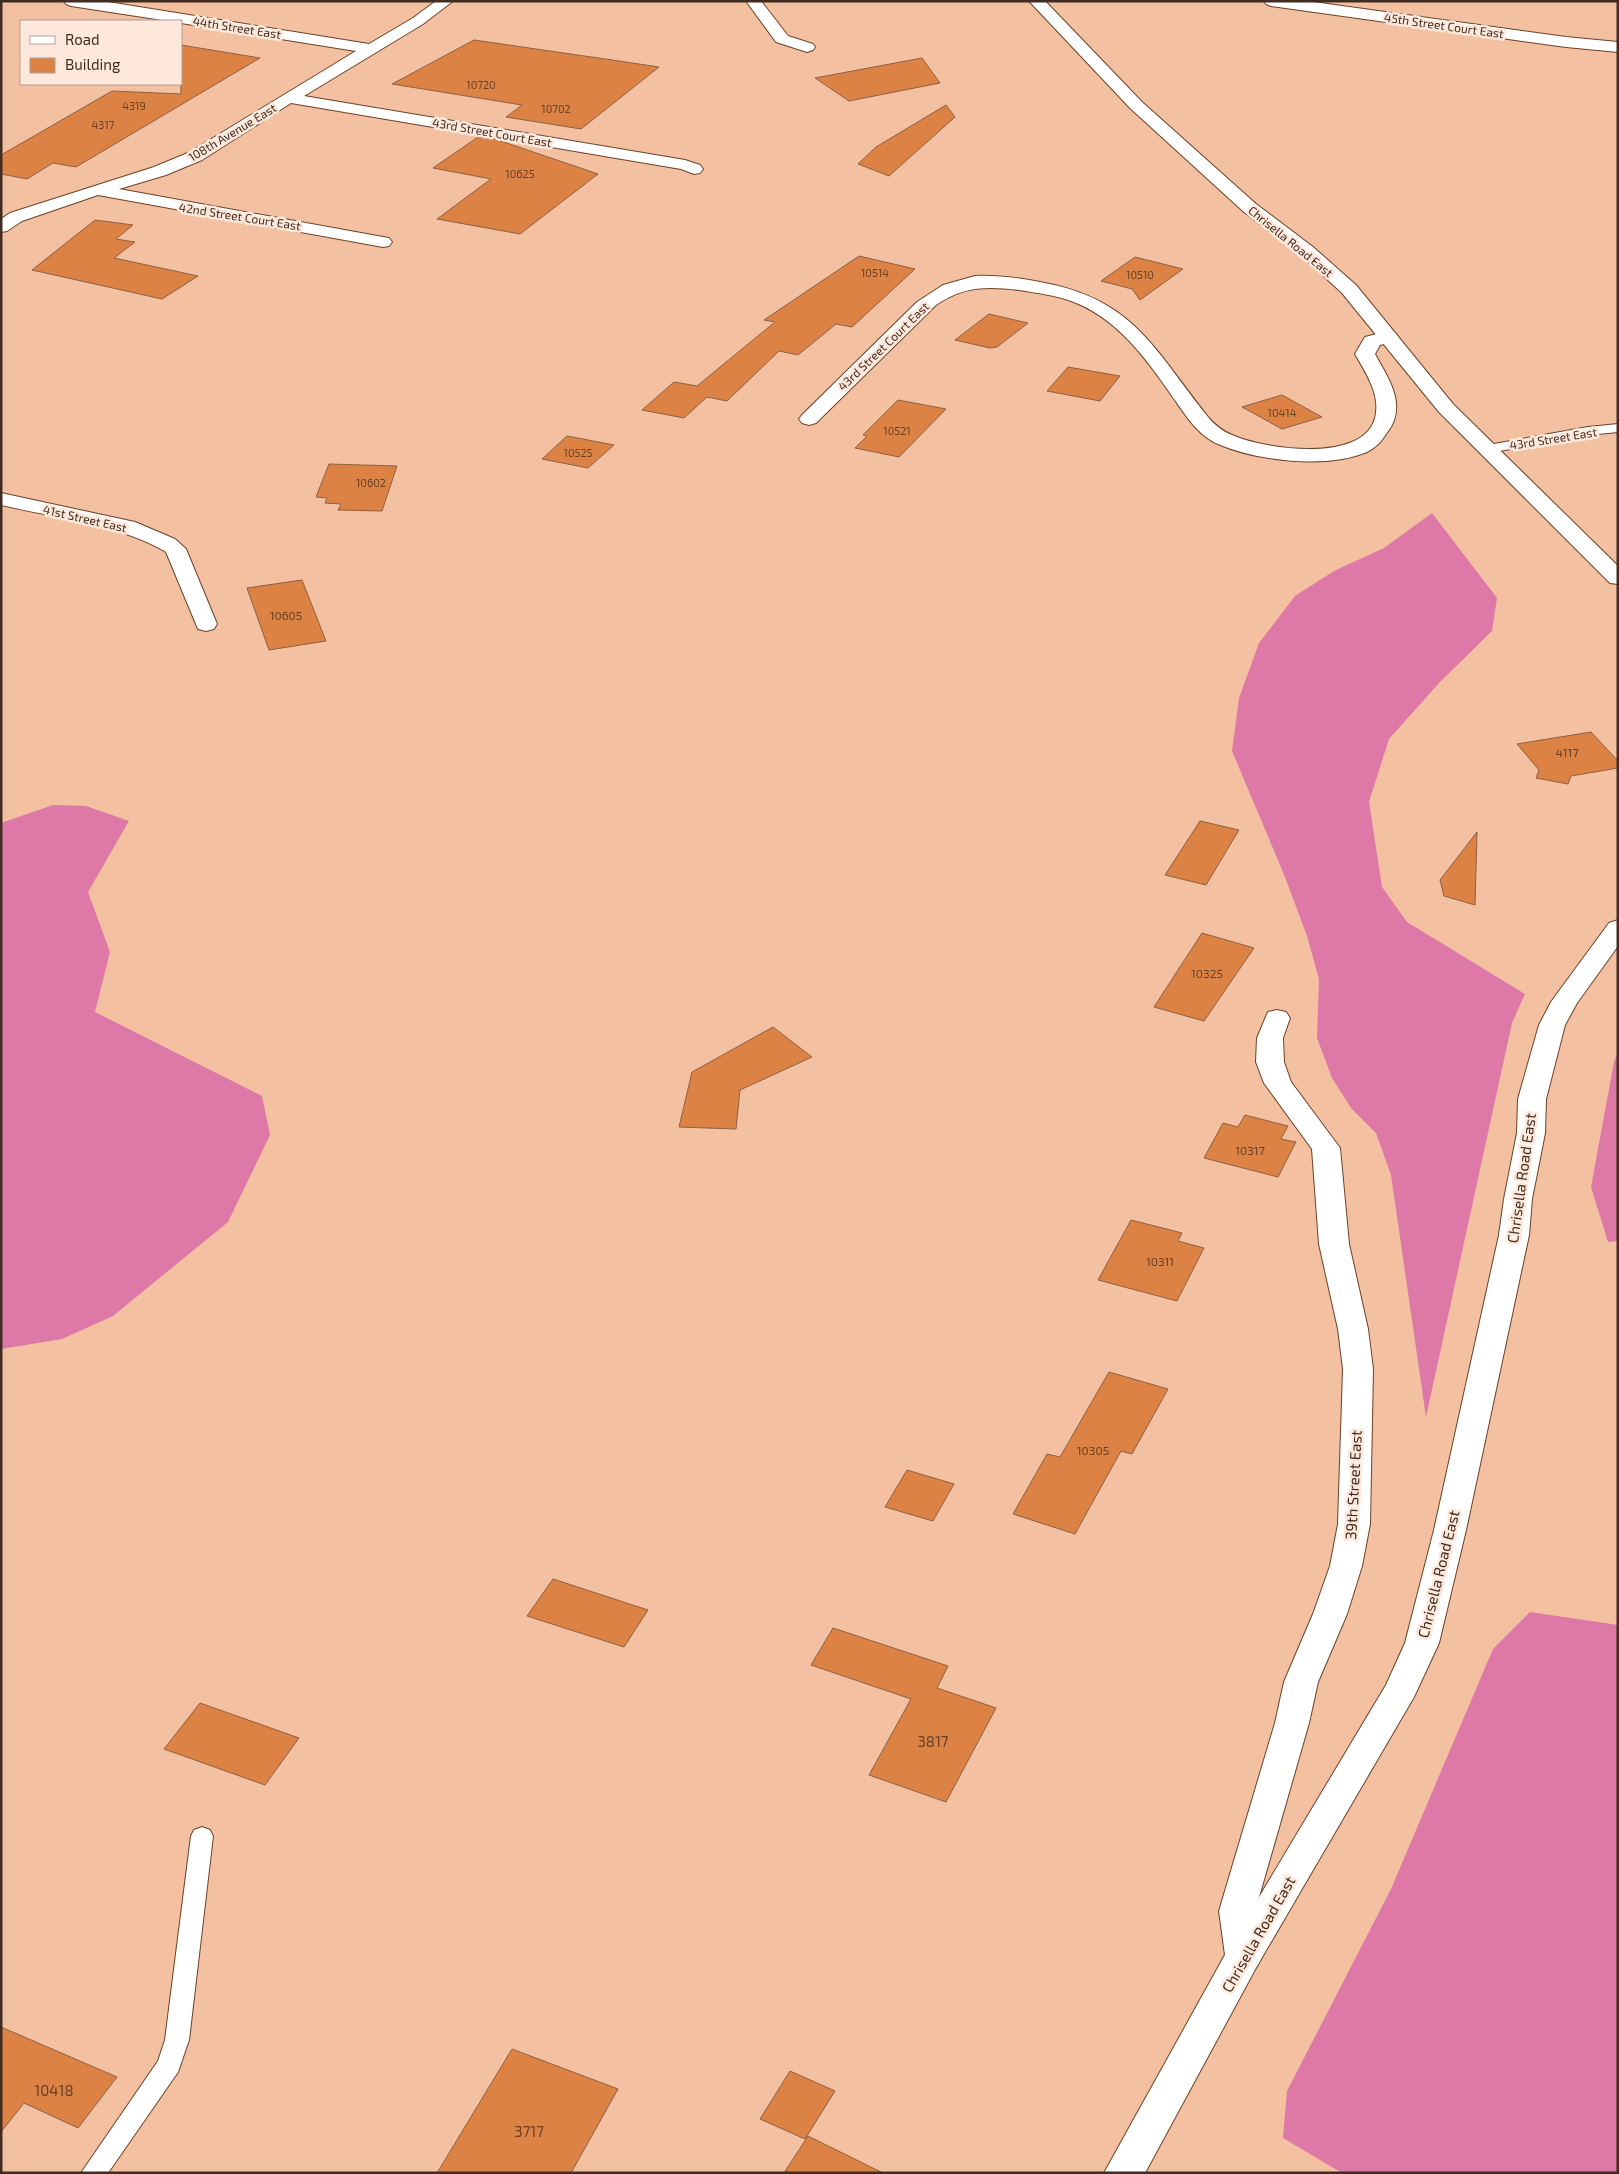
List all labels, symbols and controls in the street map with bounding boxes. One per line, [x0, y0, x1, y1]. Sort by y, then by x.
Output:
street label: 45th Street Court East [1383, 10, 1505, 40]
street label: 44th Street East [192, 13, 282, 41]
legend [20, 20, 182, 85]
text: Road [65, 30, 100, 48]
text: Building [65, 55, 121, 73]
house number: 10720 [466, 78, 496, 91]
house number: 4319 [122, 99, 146, 112]
street label: 108th Avenue East [185, 100, 279, 164]
house number: 10702 [541, 102, 571, 115]
street label: 43rd Street Court East [431, 115, 553, 149]
house number: 4317 [92, 118, 115, 131]
house number: 10625 [505, 167, 535, 180]
street label: 42nd Street Court East [178, 199, 302, 233]
street label: Chrisella Road East [1246, 203, 1336, 280]
house number: 10514 [861, 266, 889, 279]
house number: 10510 [1126, 268, 1154, 281]
street label: 43rd Street Court East [835, 299, 932, 393]
house number: 10414 [1268, 406, 1297, 419]
house number: 10521 [883, 424, 911, 437]
street label: 43rd Street East [1508, 424, 1598, 452]
house number: 10525 [564, 446, 593, 459]
house number: 10602 [356, 476, 386, 489]
street label: 41st Street East [42, 502, 129, 535]
house number: 10605 [270, 608, 302, 622]
house number: 4117 [1555, 745, 1579, 759]
house number: 10325 [1191, 966, 1223, 980]
street label: Chrisella Road East [1503, 1112, 1539, 1244]
house number: 10317 [1235, 1143, 1265, 1157]
house number: 10311 [1146, 1254, 1174, 1268]
street label: 39th Street East [1341, 1429, 1365, 1540]
house number: 10305 [1077, 1443, 1109, 1457]
street label: Chrisella Road East [1413, 1508, 1463, 1640]
house number: 3817 [917, 1732, 949, 1750]
street label: Chrisella Road East [1217, 1873, 1299, 1995]
house number: 10418 [34, 2081, 74, 2099]
house number: 3717 [514, 2122, 544, 2140]

